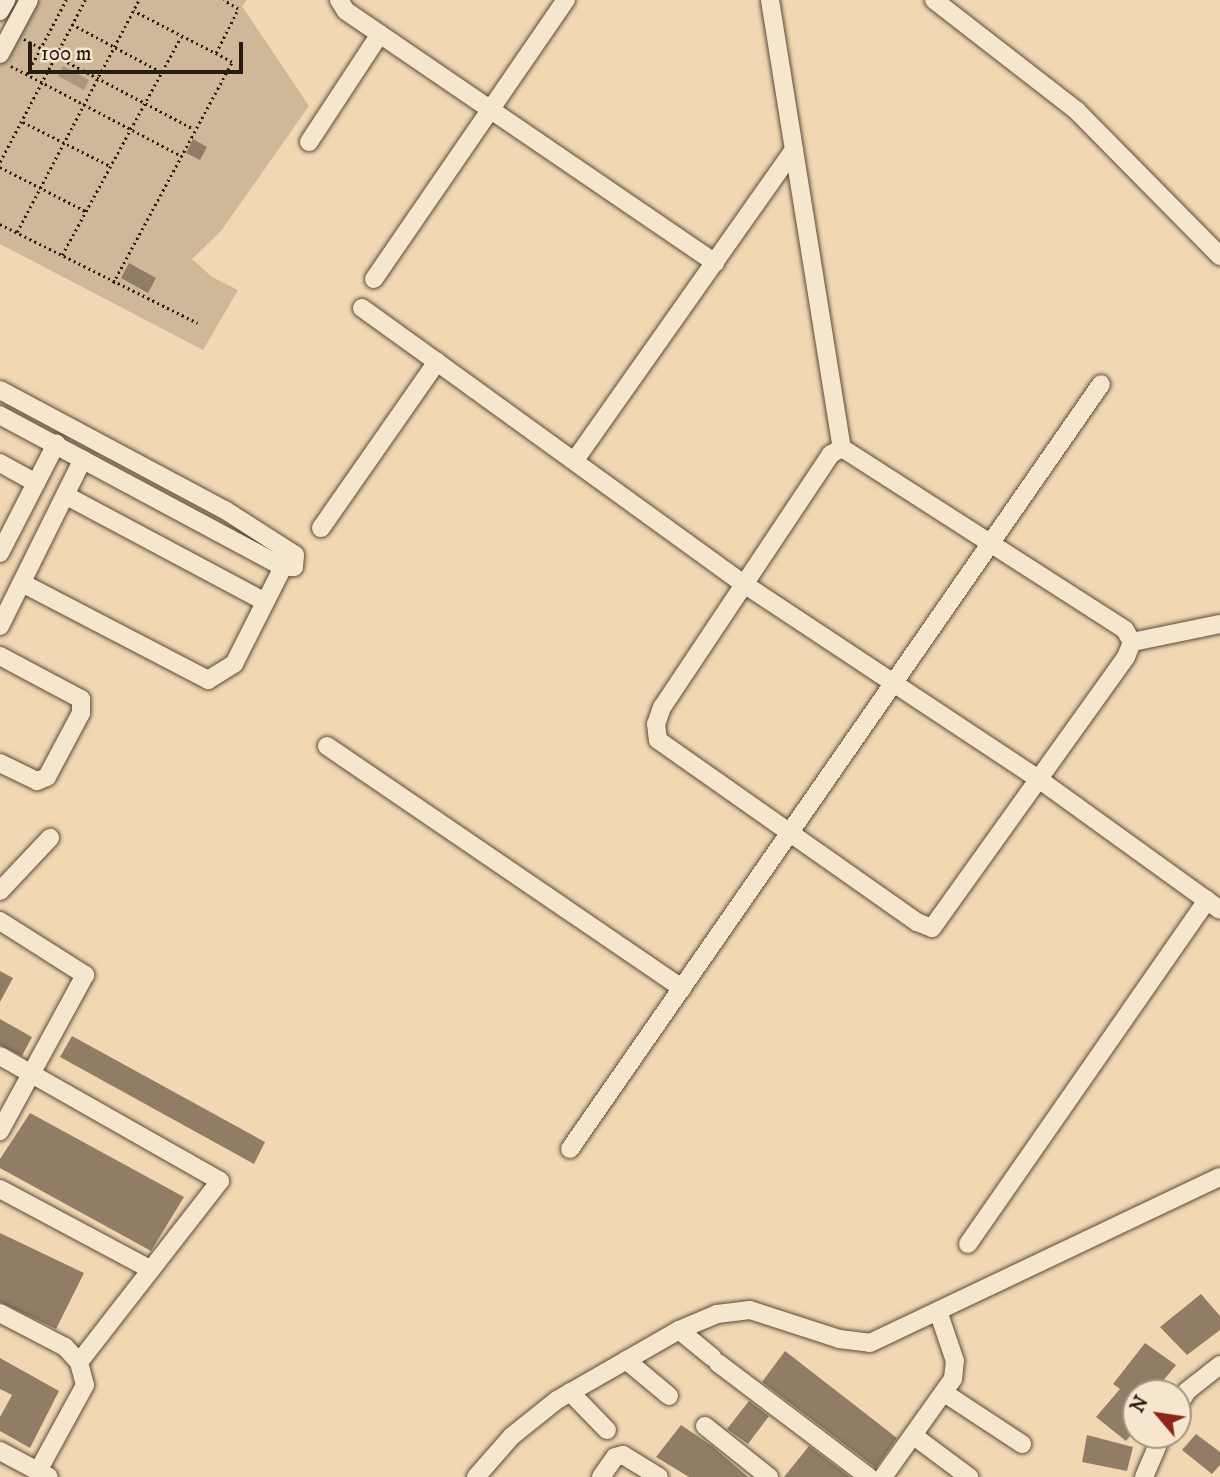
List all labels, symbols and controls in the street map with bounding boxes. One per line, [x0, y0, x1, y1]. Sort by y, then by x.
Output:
scale bar [32, 28, 247, 72]
text: 100 m [41, 41, 92, 67]
north arrow [1122, 1379, 1192, 1449]
text: N [1126, 1392, 1154, 1417]

